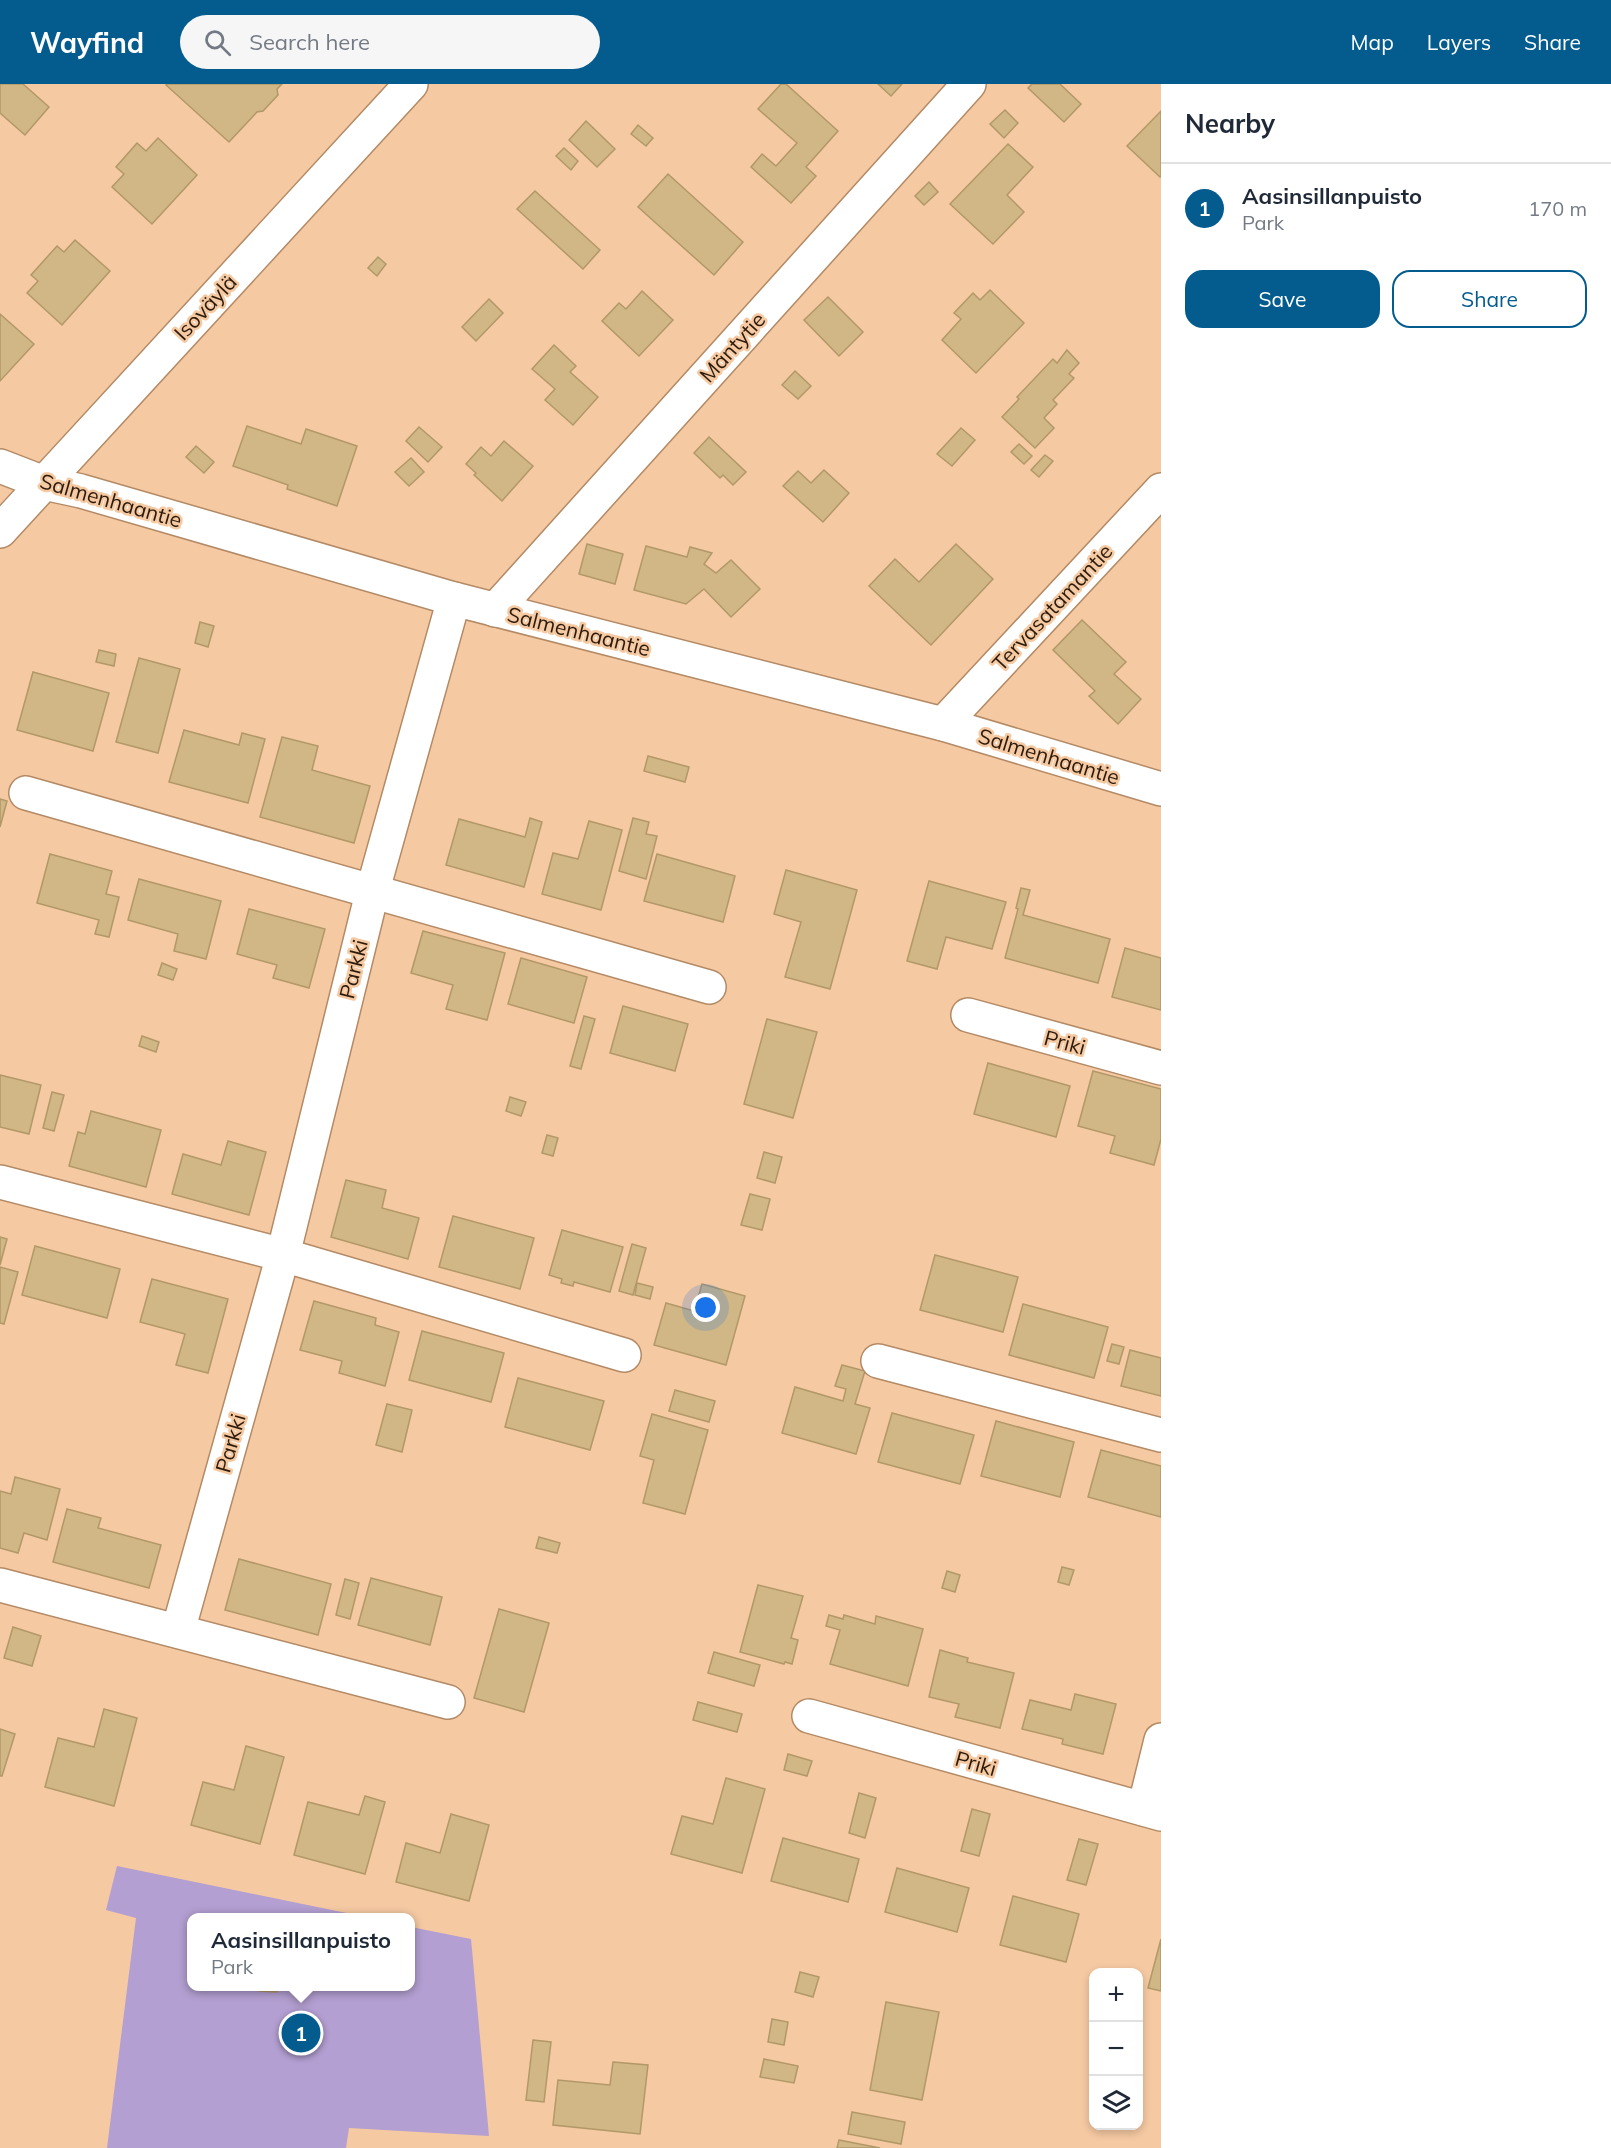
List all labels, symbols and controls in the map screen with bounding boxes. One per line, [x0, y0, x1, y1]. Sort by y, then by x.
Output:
search box [180, 15, 600, 69]
text: Wayfind [30, 25, 144, 60]
icon: search [201, 26, 234, 59]
text: Search here [249, 28, 370, 56]
text: Map [1351, 29, 1394, 55]
text: Layers [1427, 29, 1491, 55]
text: Share [1524, 29, 1581, 55]
text: Nearby [1185, 107, 1275, 140]
text: Aasinsillanpuisto [1242, 182, 1422, 210]
text: 1 [1199, 196, 1211, 221]
text: 170 m [1528, 196, 1587, 221]
text: Park [1242, 210, 1284, 235]
street label: Isoväylä [168, 269, 242, 345]
button: Save [1185, 270, 1380, 328]
button: Share [1392, 270, 1587, 328]
street label: Mäntytie [694, 307, 770, 387]
street label: Salmenhaantie [37, 467, 185, 533]
street label: Tervasatamantie [986, 538, 1118, 676]
street label: Salmenhaantie [505, 601, 653, 661]
street label: Salmenhaantie [975, 722, 1123, 790]
street label: Parkki [333, 937, 373, 1001]
street label: Priki [1041, 1024, 1089, 1060]
your location [691, 1293, 720, 1322]
street label: Parkki [209, 1411, 251, 1475]
street label: Priki [952, 1745, 1000, 1781]
popup [187, 1913, 415, 1991]
text: Aasinsillanpuisto [211, 1926, 391, 1954]
text: Park [211, 1954, 253, 1979]
map controls [1089, 1968, 1143, 2130]
button: + [1089, 1968, 1143, 2022]
pin: 1 [282, 2010, 320, 2056]
button: − [1089, 2022, 1143, 2076]
button: layers [1089, 2076, 1143, 2130]

